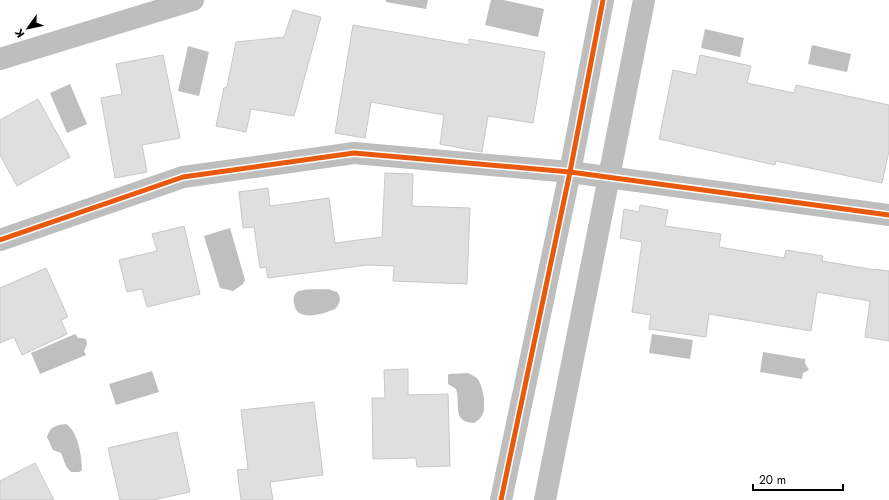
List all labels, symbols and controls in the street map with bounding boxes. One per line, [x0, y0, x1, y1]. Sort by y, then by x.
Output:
north arrow [8, 8, 48, 48]
text: K [11, 26, 28, 41]
scale bar [753, 466, 843, 492]
text: 20 m [759, 471, 786, 489]

